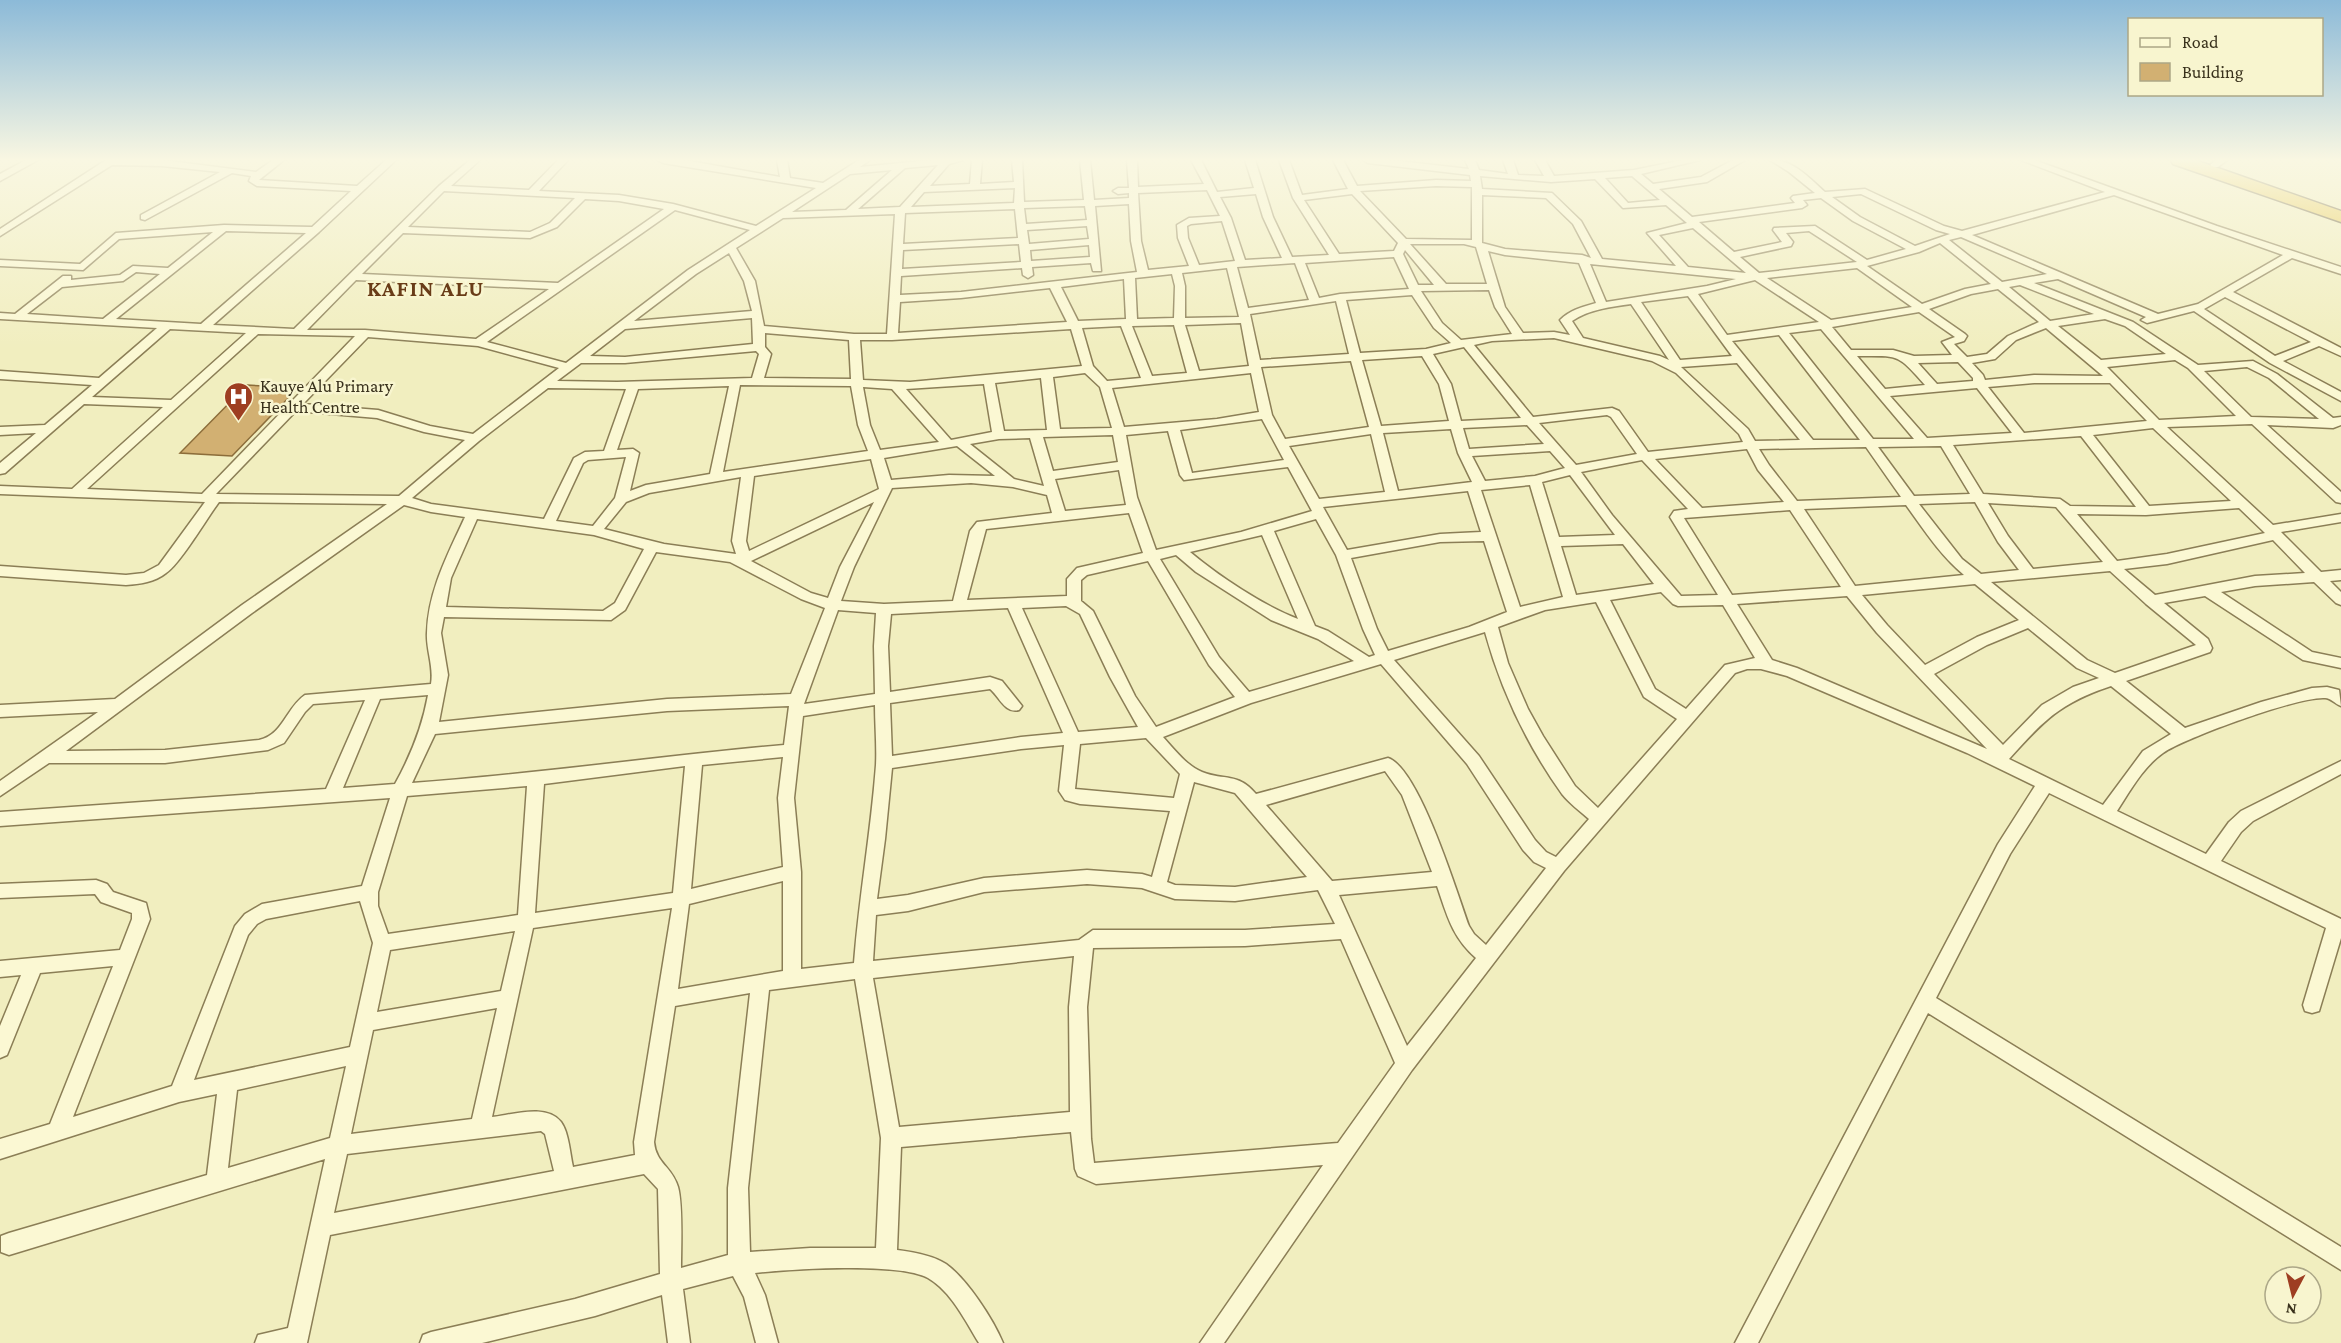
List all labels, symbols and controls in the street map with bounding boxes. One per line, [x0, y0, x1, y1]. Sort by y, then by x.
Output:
legend [2128, 18, 2323, 96]
text: Road [2182, 32, 2219, 52]
text: Building [2182, 62, 2244, 82]
district label: KAFIN ALU [367, 276, 485, 301]
place label: Kauye Alu Primary Health Centre [260, 376, 394, 417]
hospital icon: Kauye Alu Primary Health Centre [223, 380, 255, 422]
north arrow [2263, 1265, 2323, 1325]
text: N [2285, 1300, 2298, 1318]

